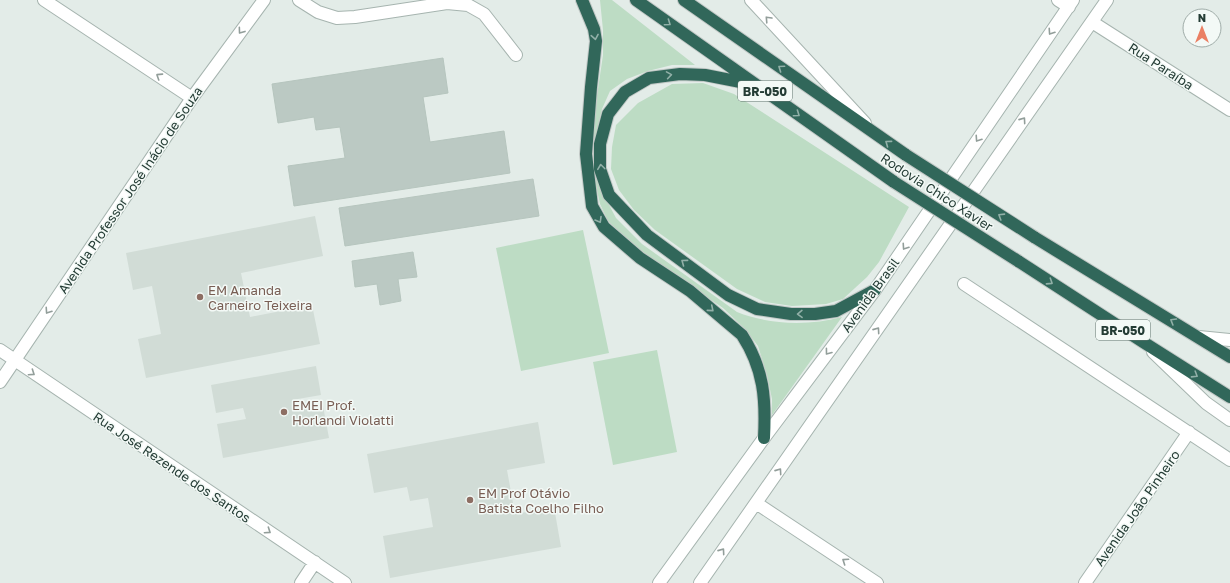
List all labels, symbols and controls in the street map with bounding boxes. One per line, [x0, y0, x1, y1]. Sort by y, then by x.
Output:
north arrow [1182, 8, 1222, 48]
text: N [1198, 11, 1206, 24]
one-way arrow [766, 16, 773, 24]
one-way arrow [664, 18, 671, 26]
one-way arrow [239, 27, 246, 34]
one-way arrow [1048, 28, 1056, 35]
one-way arrow [590, 33, 599, 40]
street label: Rua Paraíba [1126, 39, 1196, 93]
one-way arrow [779, 66, 786, 73]
one-way arrow [666, 71, 672, 80]
one-way arrow [157, 74, 164, 81]
road number: BR-050 [738, 81, 792, 101]
street label: Avenida Professor José Inácio de Souza [55, 83, 205, 297]
one-way arrow [793, 109, 800, 117]
one-way arrow [1018, 117, 1026, 124]
one-way arrow [976, 135, 983, 142]
one-way arrow [886, 140, 893, 147]
street label: Rodovia Chico Xavier [878, 150, 996, 234]
one-way arrow [597, 164, 606, 171]
one-way arrow [998, 213, 1005, 221]
one-way arrow [595, 216, 602, 223]
one-way arrow [902, 243, 910, 250]
street label: Avenida Brasil [838, 255, 902, 335]
one-way arrow [681, 259, 688, 267]
one-way arrow [1046, 277, 1053, 285]
place label: EM Amanda Carneiro Teixeira [208, 282, 312, 313]
marker: EM Amanda Carneiro Teixeira [195, 292, 205, 302]
one-way arrow [707, 305, 714, 312]
one-way arrow [45, 307, 53, 314]
one-way arrow [797, 310, 803, 318]
one-way arrow [1170, 319, 1177, 326]
road number: BR-050 [1096, 320, 1150, 340]
one-way arrow [872, 327, 879, 334]
one-way arrow [826, 348, 833, 355]
one-way arrow [28, 368, 35, 375]
one-way arrow [1191, 370, 1198, 378]
place label: EMEI Prof. Horlandi Violatti [292, 397, 394, 428]
marker: EMEI Prof. Horlandi Violatti [279, 407, 289, 417]
street label: Rua José Rezende dos Santos [90, 408, 254, 526]
street label: Avenida João Pinheiro [1091, 447, 1183, 569]
one-way arrow [774, 468, 782, 475]
place label: EM Prof Otávio Batista Coelho Filho [478, 485, 604, 516]
marker: EM Prof Otávio Batista Coelho Filho [465, 495, 475, 505]
one-way arrow [264, 526, 271, 534]
one-way arrow [717, 548, 725, 555]
one-way arrow [842, 559, 849, 566]

